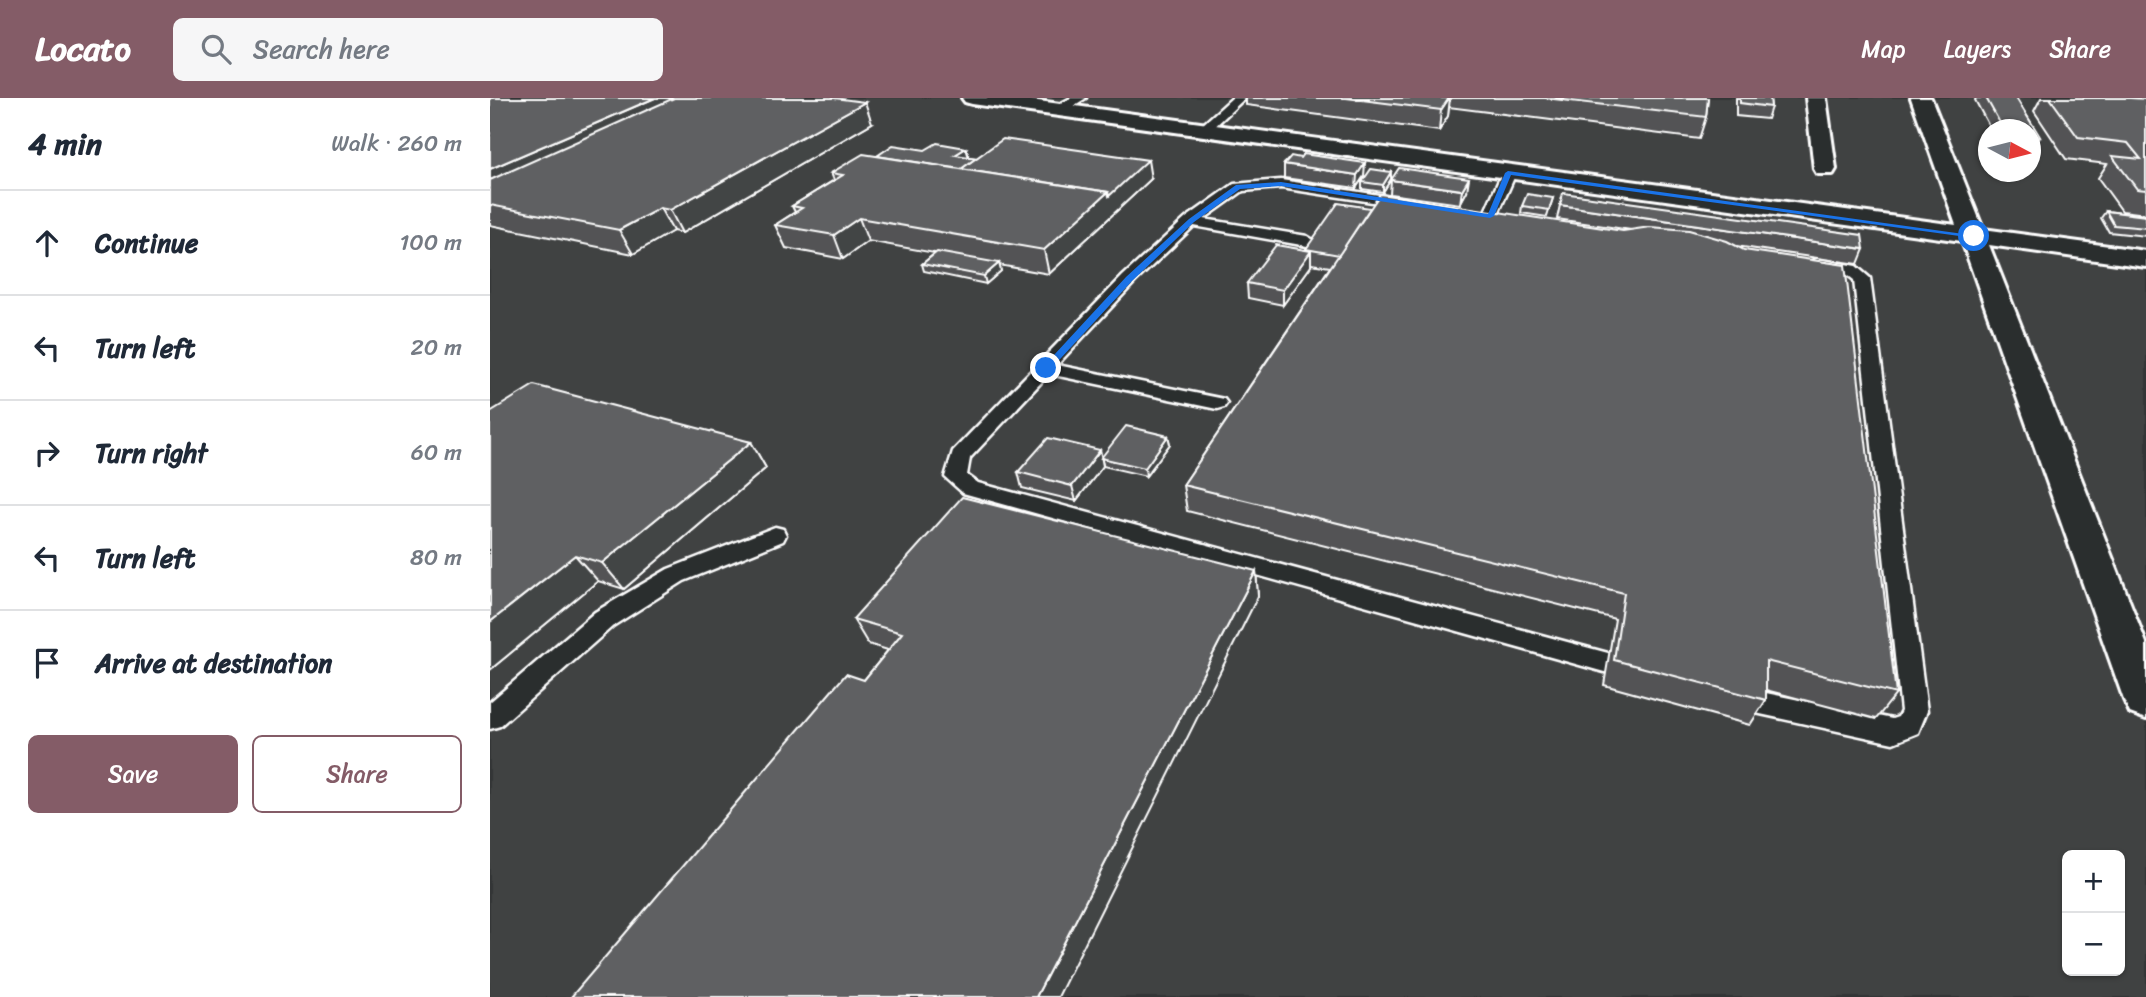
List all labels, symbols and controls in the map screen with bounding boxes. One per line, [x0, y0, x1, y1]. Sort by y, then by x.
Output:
search box [173, 18, 663, 81]
text: Locato [35, 20, 131, 78]
text: Search here [253, 26, 390, 72]
text: Map [1861, 28, 1906, 70]
text: Layers [1944, 28, 2011, 70]
text: Share [2049, 28, 2111, 70]
icon: search [197, 30, 235, 68]
text: 4 min [28, 117, 102, 171]
north arrow [1978, 119, 2041, 182]
text: Walk · 260 m [331, 123, 462, 164]
text: Continue [95, 220, 198, 266]
route start [1958, 220, 1989, 251]
text: 100 m [399, 222, 462, 263]
icon: ahead [28, 224, 66, 262]
text: Turn left [95, 325, 195, 371]
text: 20 m [411, 327, 462, 368]
icon: left [28, 329, 66, 367]
route end [1030, 352, 1061, 383]
text: Turn right [95, 430, 208, 476]
text: 60 m [411, 432, 462, 473]
icon: right [28, 434, 66, 472]
text: Turn left [95, 535, 195, 581]
text: 80 m [410, 537, 462, 578]
icon: left [28, 539, 66, 577]
text: Arrive at destination [95, 640, 332, 686]
icon: arrive [28, 644, 66, 682]
button: Save [28, 735, 238, 813]
button: Share [252, 735, 462, 813]
map controls [2062, 850, 2125, 976]
button: + [2062, 850, 2125, 913]
button: − [2062, 913, 2125, 976]

